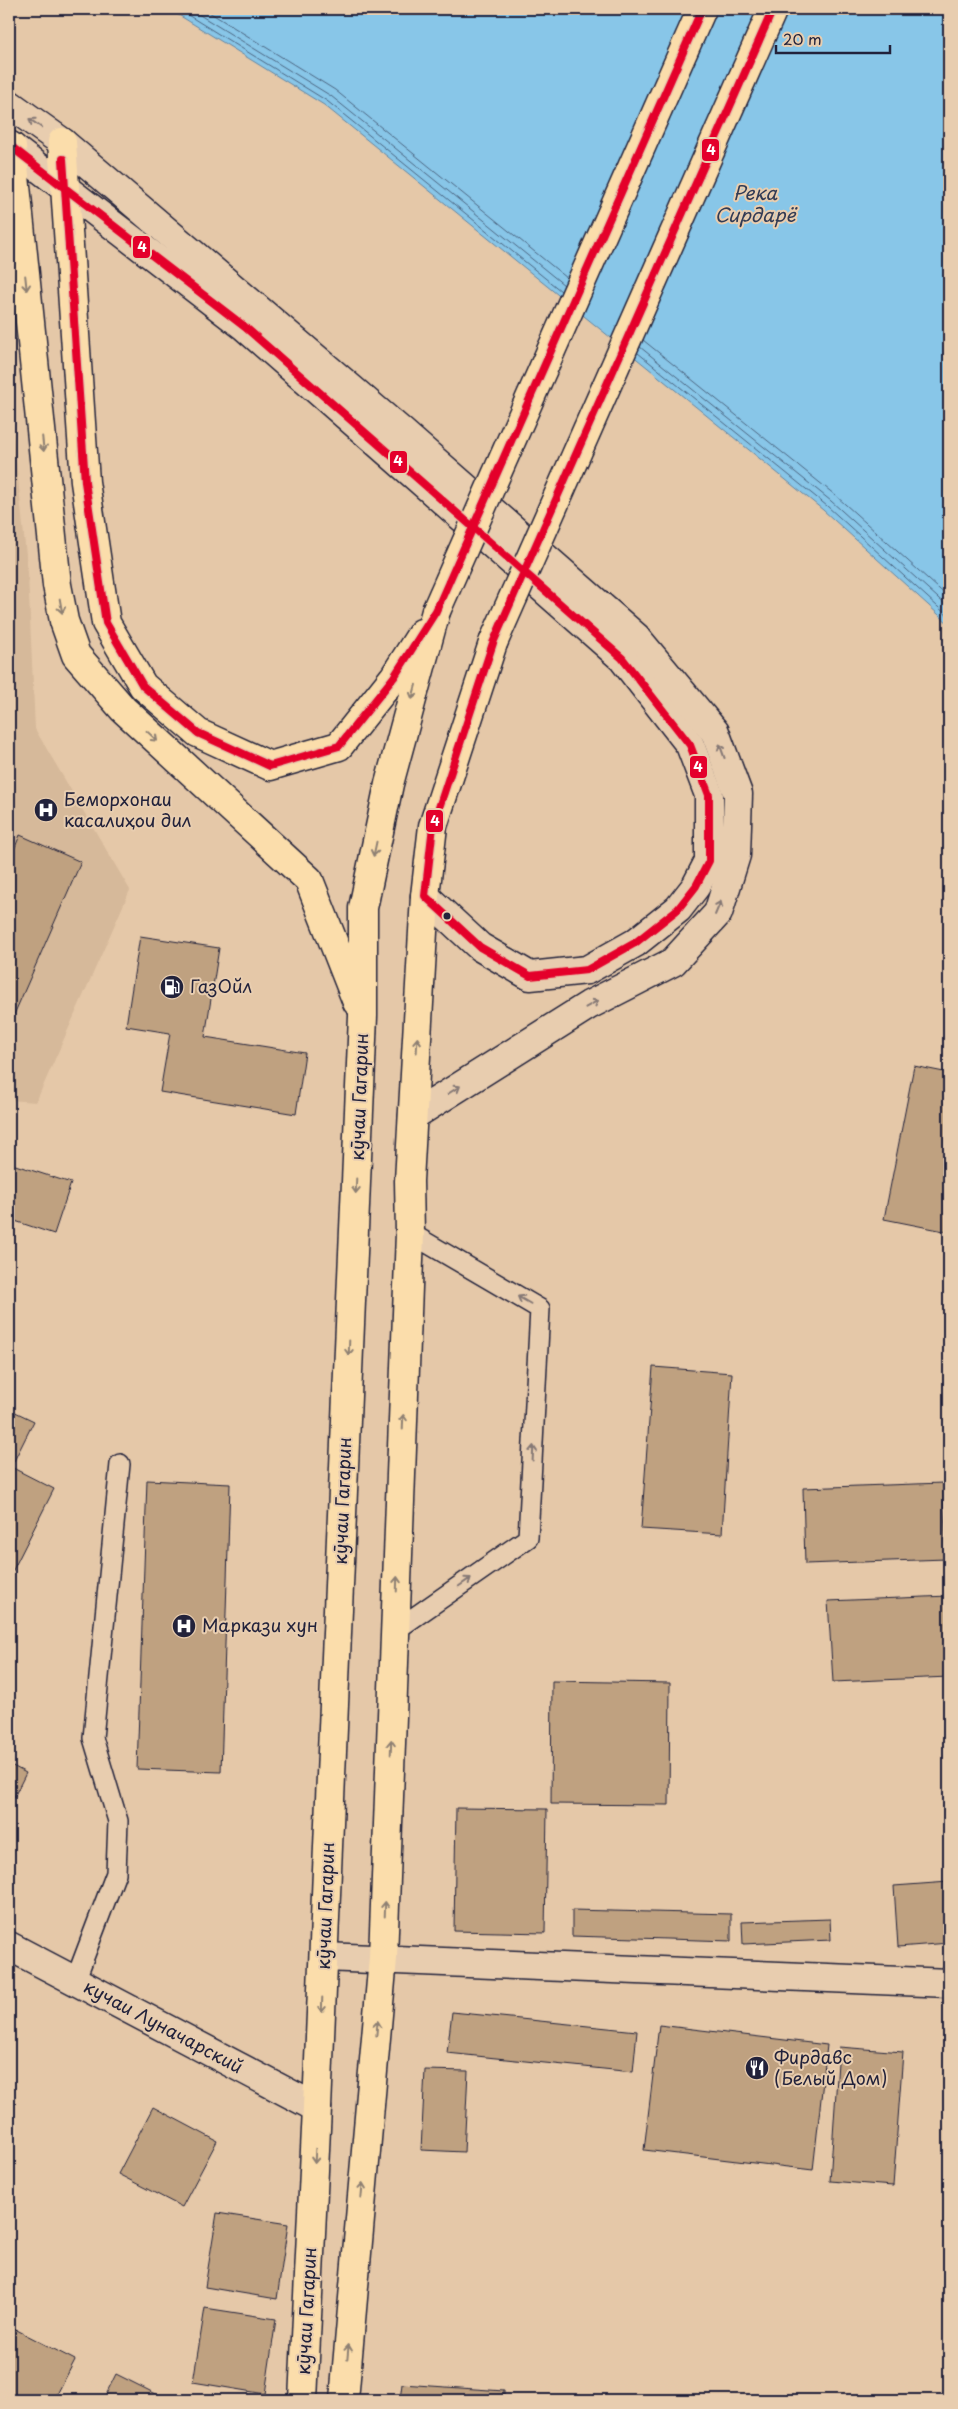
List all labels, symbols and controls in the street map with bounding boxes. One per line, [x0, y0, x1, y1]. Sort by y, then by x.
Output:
scale bar [776, 22, 889, 54]
text: 20 m [783, 27, 822, 50]
one-way arrow [28, 118, 42, 128]
line badge: 4 [701, 138, 720, 162]
text: 4 [706, 139, 716, 160]
water label: Река Сирдарё [714, 178, 798, 228]
line badge: 4 [132, 235, 151, 259]
text: 4 [137, 236, 147, 257]
one-way arrow [21, 274, 31, 290]
one-way arrow [38, 436, 48, 452]
line badge: 4 [389, 450, 408, 474]
text: 4 [393, 450, 403, 471]
one-way arrow [57, 597, 67, 613]
one-way arrow [409, 683, 418, 699]
one-way arrow [145, 730, 158, 741]
one-way arrow [717, 744, 726, 759]
line badge: 4 [689, 755, 708, 779]
text: 4 [693, 756, 703, 777]
place label: Беморхонаи касалиҳои дил [64, 785, 191, 833]
hospital icon: Беморхонаи касалиҳои дил [33, 797, 59, 823]
line badge: 4 [425, 809, 444, 833]
text: 4 [430, 810, 440, 831]
one-way arrow [370, 841, 379, 857]
one-way arrow [714, 901, 724, 916]
unlabelled marker [442, 911, 452, 921]
place label: ГазОйл [190, 972, 252, 999]
fuel station icon: ГазОйл [159, 974, 185, 1000]
one-way arrow [584, 999, 599, 1009]
street label: кӯчаи Гагарин [343, 1033, 374, 1161]
one-way arrow [412, 1037, 421, 1053]
one-way arrow [446, 1084, 460, 1094]
one-way arrow [351, 1177, 360, 1193]
one-way arrow [518, 1294, 532, 1304]
one-way arrow [344, 1340, 354, 1356]
one-way arrow [398, 1414, 408, 1430]
street label: кӯчаи Гагарин [326, 1437, 357, 1565]
one-way arrow [528, 1446, 537, 1462]
one-way arrow [393, 1577, 402, 1593]
one-way arrow [457, 1577, 471, 1587]
place label: Маркази хун [202, 1611, 318, 1638]
hospital icon: Маркази хун [171, 1613, 197, 1639]
one-way arrow [387, 1739, 396, 1755]
street label: кӯчаи Гагарин [309, 1842, 340, 1970]
one-way arrow [380, 1901, 390, 1918]
street label: кучаи Луначарский [79, 1972, 248, 2079]
one-way arrow [317, 1997, 326, 2013]
one-way arrow [372, 2020, 382, 2036]
place label: Фирдавс (Белый Дом) [774, 2043, 888, 2091]
restaurant icon: Фирдавс (Белый Дом) [744, 2055, 770, 2081]
one-way arrow [310, 2148, 319, 2164]
one-way arrow [358, 2182, 367, 2198]
street label: кӯчаи Гагарин [289, 2246, 322, 2375]
one-way arrow [343, 2344, 353, 2360]

